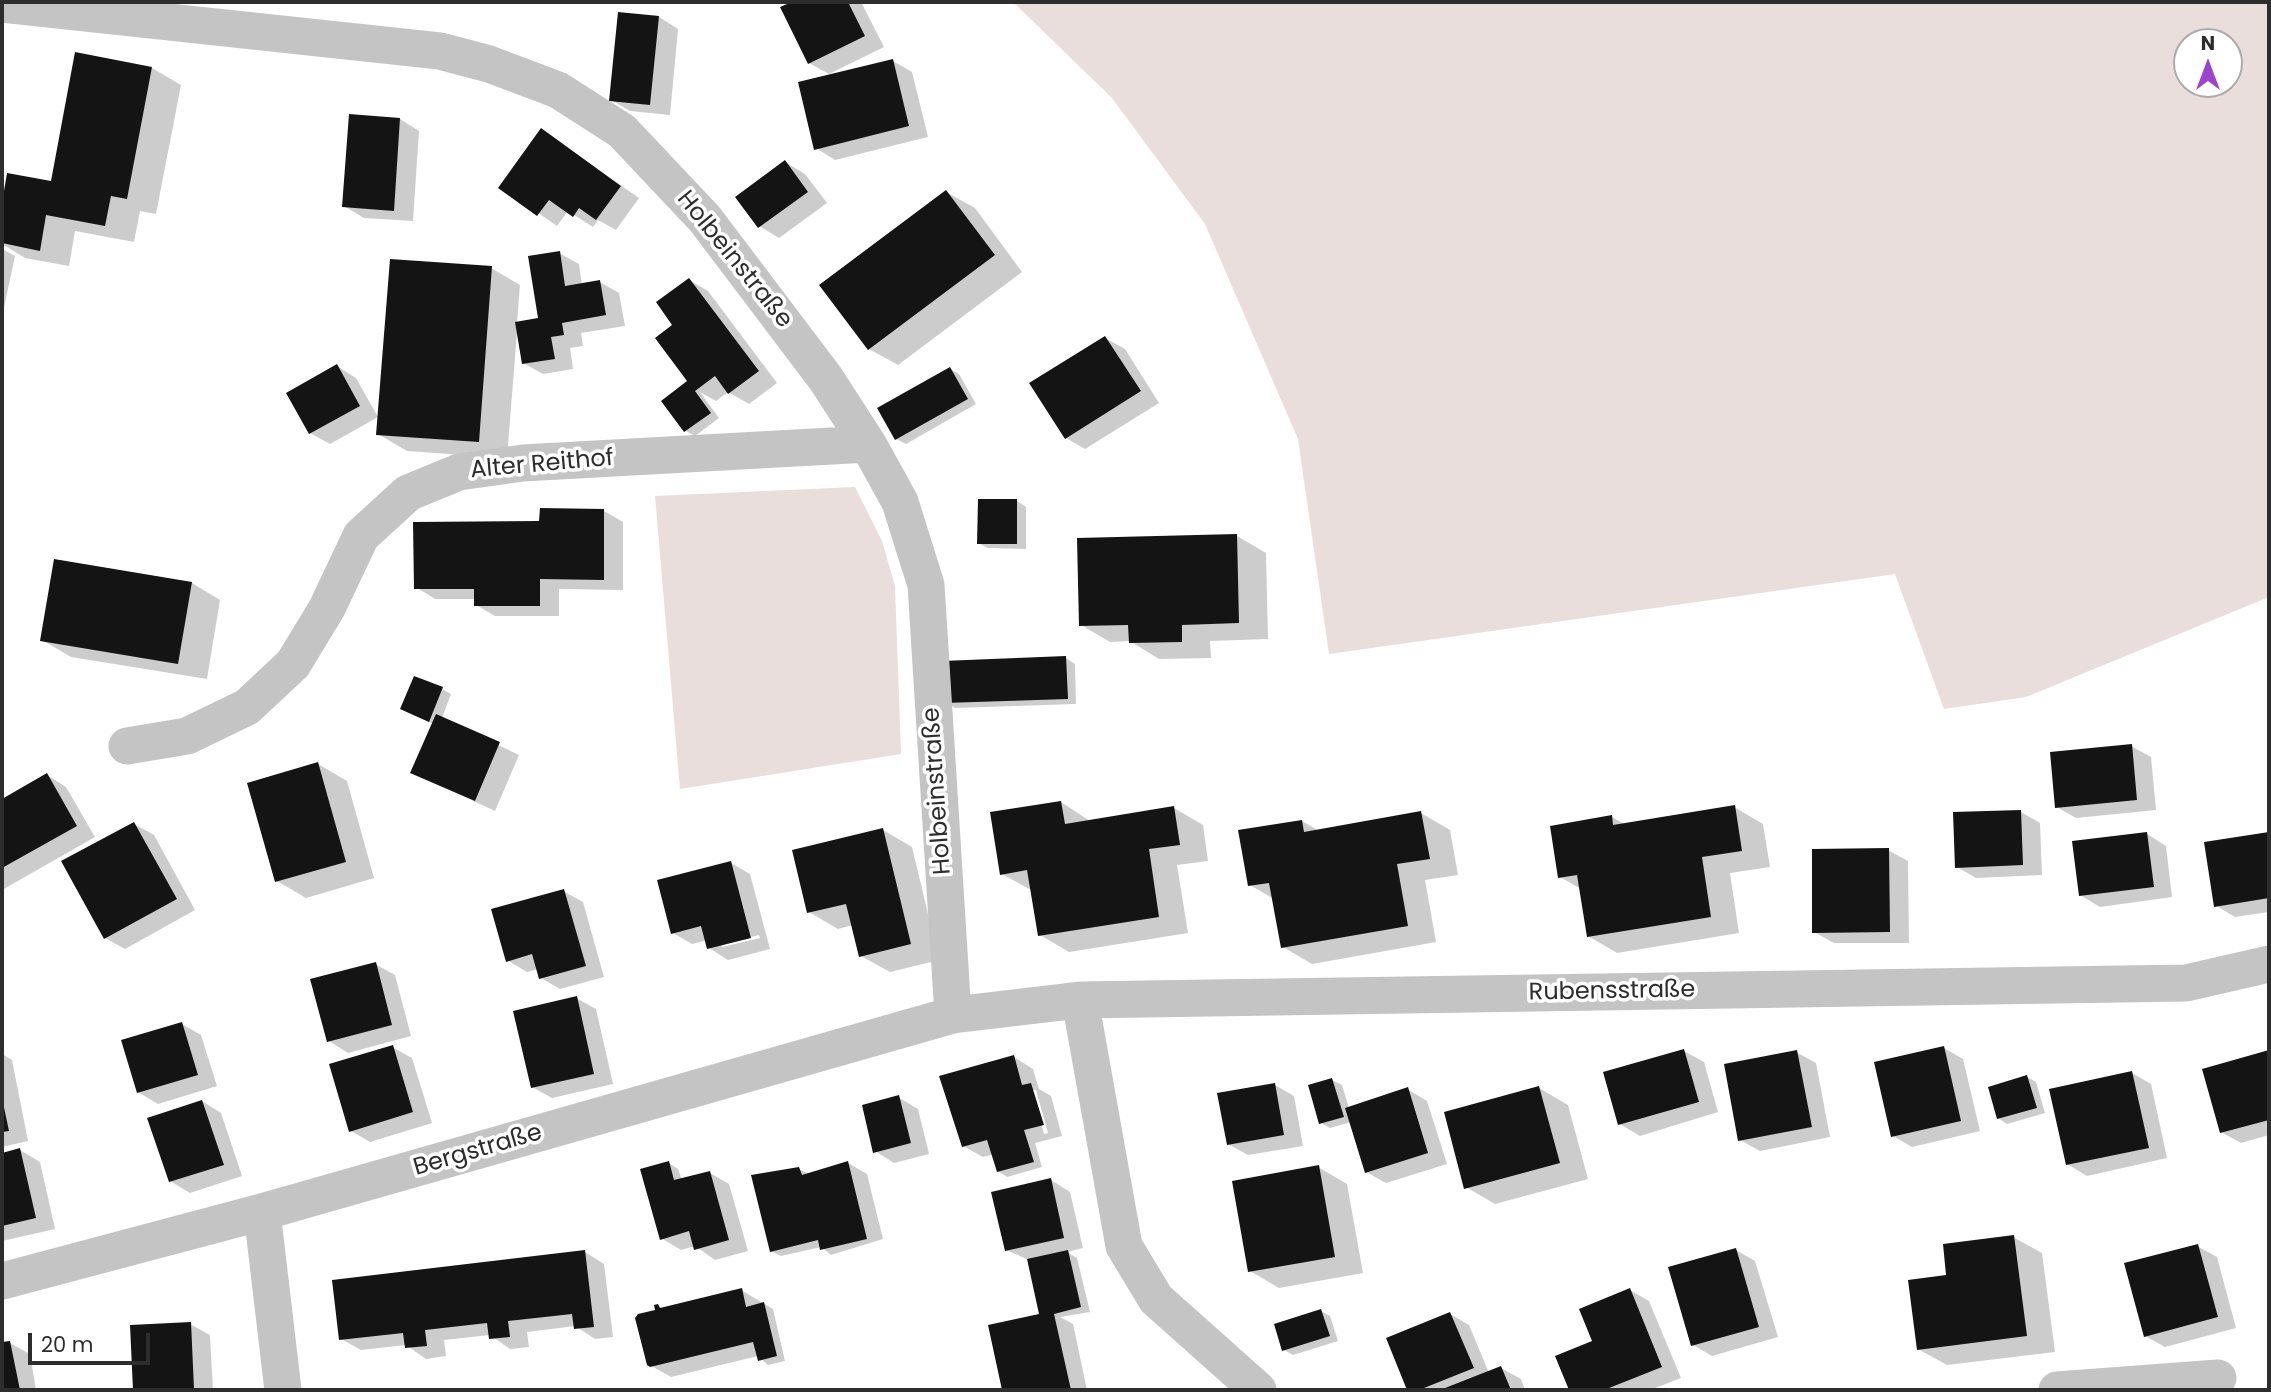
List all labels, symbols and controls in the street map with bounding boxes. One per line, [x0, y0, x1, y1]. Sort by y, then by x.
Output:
north arrow [2173, 28, 2243, 98]
text: N [2201, 30, 2215, 57]
street label: Holbeinstraße [670, 186, 798, 334]
street label: Alter Reithof [469, 444, 615, 486]
street label: Holbeinstraße [918, 706, 958, 876]
street label: Rubensstraße [1528, 976, 1696, 1008]
street label: Bergstraße [410, 1119, 546, 1183]
scale bar [32, 1318, 154, 1362]
text: 20 m [41, 1330, 94, 1359]

